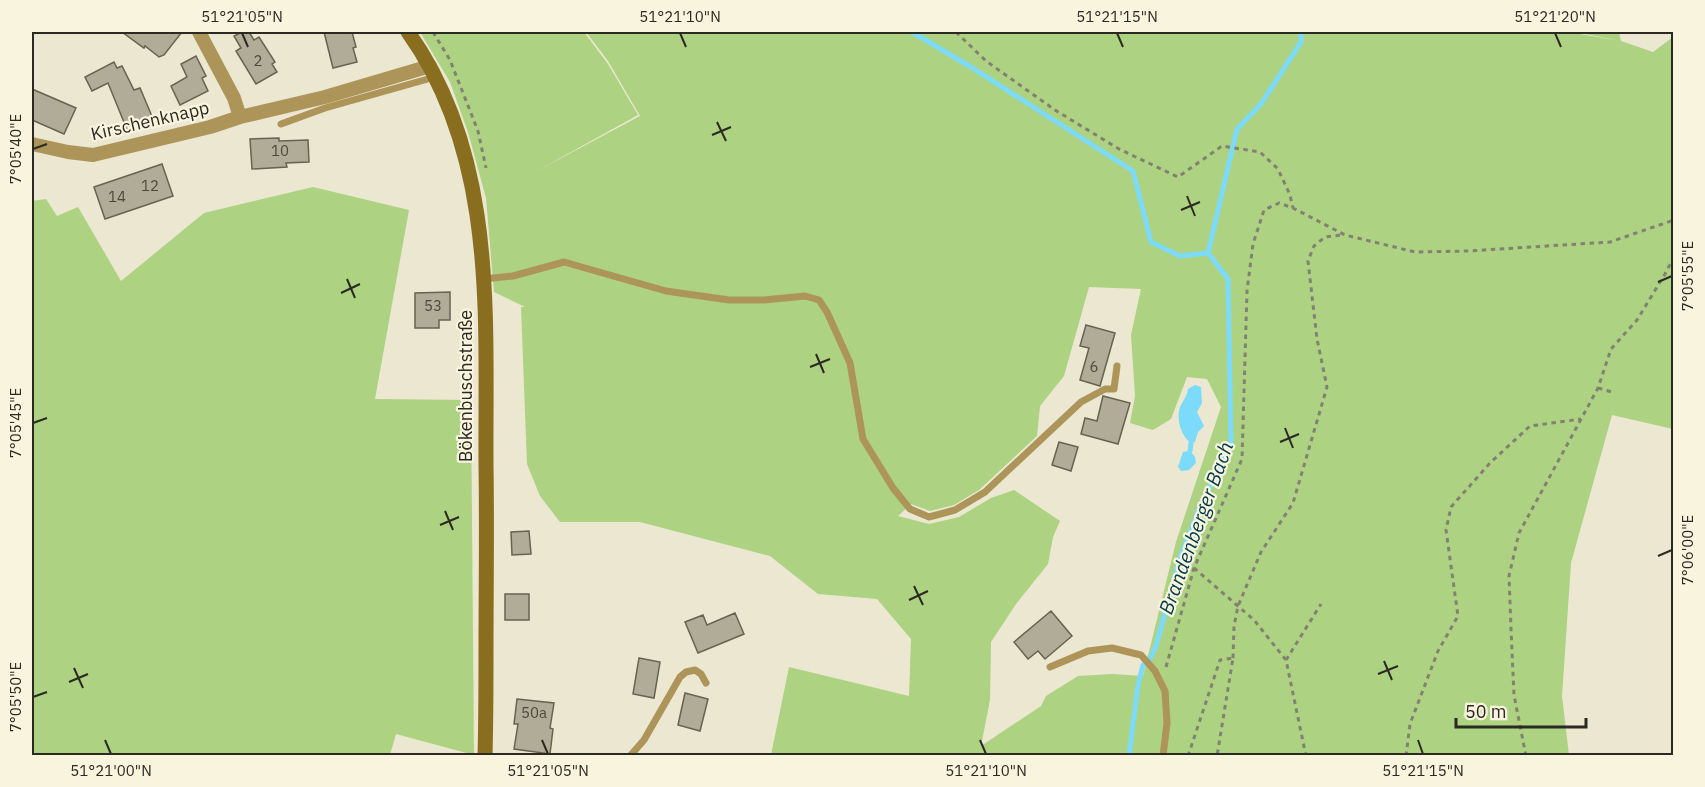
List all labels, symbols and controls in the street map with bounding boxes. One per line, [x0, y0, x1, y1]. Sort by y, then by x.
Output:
text: 51°21'05"N [201, 7, 283, 26]
text: 51°21'10"N [639, 7, 721, 26]
text: 51°21'15"N [1076, 7, 1158, 26]
text: 51°21'20"N [1514, 7, 1596, 26]
house number: 2 [253, 51, 263, 70]
street label: Kirschenknapp [88, 96, 211, 145]
text: 7°05'40"E [6, 114, 25, 184]
house number: 10 [271, 141, 289, 160]
house number: 12 [141, 176, 159, 195]
house number: 14 [108, 187, 126, 206]
text: 7°05'55"E [1678, 241, 1697, 311]
house number: 53 [424, 296, 442, 315]
street label: Bökenbuschstraße [454, 310, 477, 462]
house number: 6 [1089, 357, 1099, 376]
text: 7°05'45"E [6, 388, 25, 458]
water label: Brandenberger Bach [1152, 438, 1239, 618]
text: 7°06'00"E [1678, 515, 1697, 585]
text: 7°05'50"E [6, 662, 25, 732]
scale bar [1456, 691, 1586, 729]
text: 50 m [1465, 700, 1507, 723]
house number: 50a [521, 703, 547, 722]
text: 51°21'00"N [70, 761, 152, 780]
text: 51°21'05"N [507, 761, 589, 780]
text: 51°21'10"N [945, 761, 1027, 780]
text: 51°21'15"N [1382, 761, 1464, 780]

